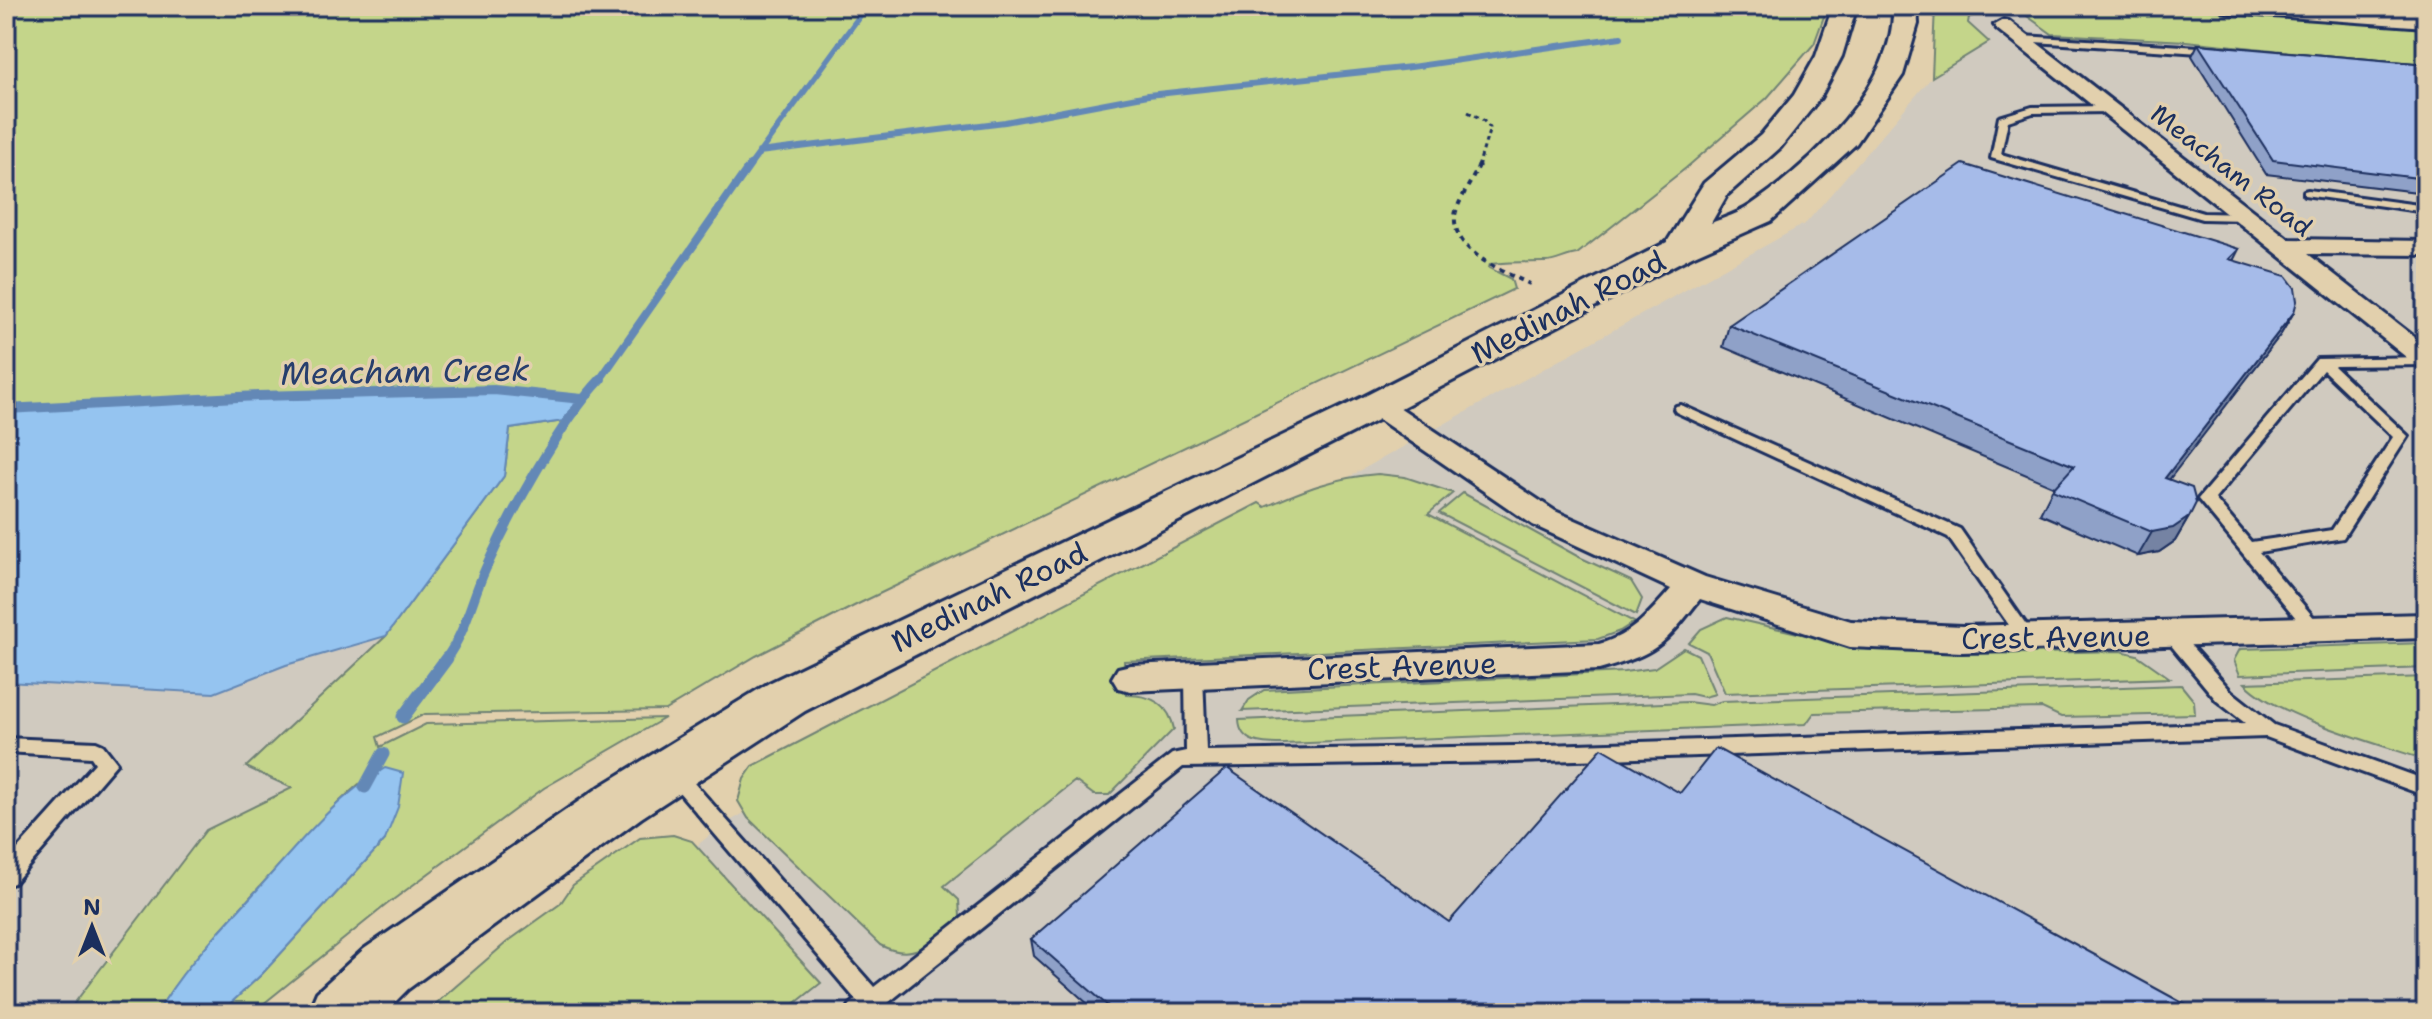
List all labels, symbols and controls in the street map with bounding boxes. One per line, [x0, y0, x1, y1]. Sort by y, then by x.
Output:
street label: Meacham Road [2144, 96, 2320, 244]
street label: Medinah Road [1464, 240, 1672, 374]
water label: Meacham Creek [280, 347, 530, 395]
street label: Medinah Road [884, 532, 1094, 662]
street label: Crest Avenue [1961, 615, 2151, 659]
street label: Crest Avenue [1306, 642, 1498, 690]
north arrow [52, 887, 132, 967]
text: N [83, 893, 101, 922]

